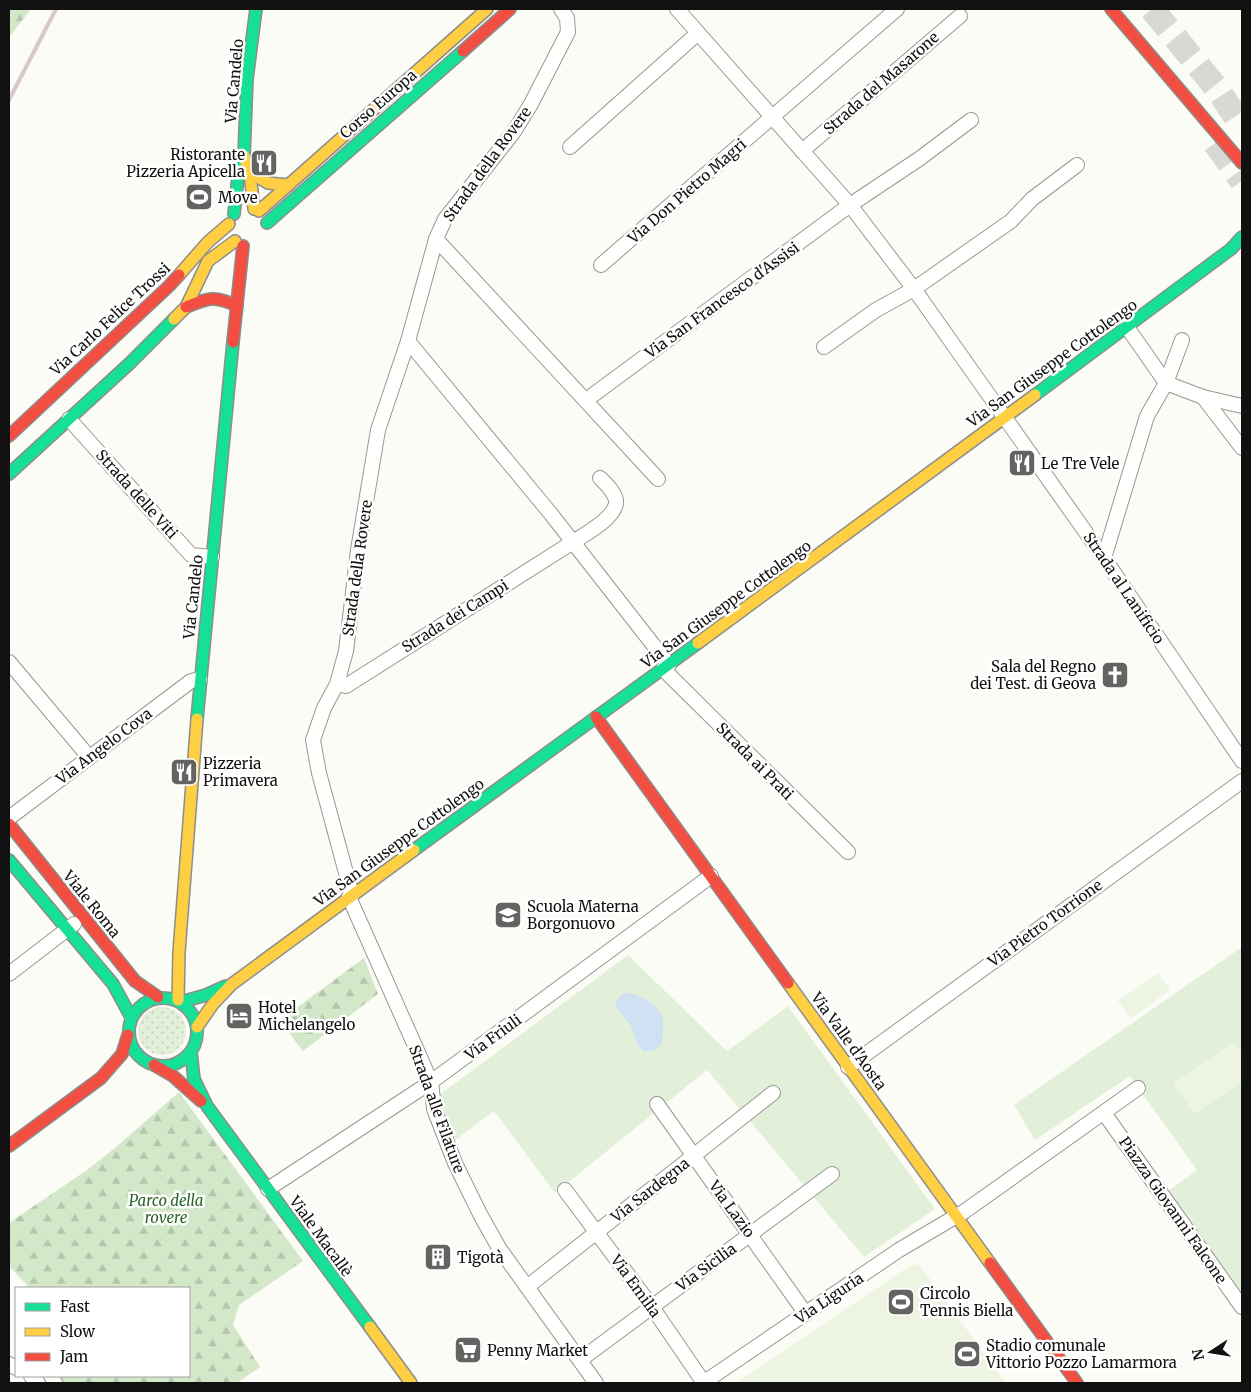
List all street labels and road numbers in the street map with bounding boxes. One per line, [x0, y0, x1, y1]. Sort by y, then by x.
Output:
street label: Strada del Masarone [819, 28, 943, 138]
street label: Via Candelo [221, 38, 247, 125]
street label: Corso Europa [336, 65, 420, 143]
street label: Strada della Rovere [439, 103, 535, 225]
street label: Via Don Pietro Magri [623, 134, 750, 248]
street label: Via San Francesco d'Assisi [640, 238, 803, 363]
street label: Via Carlo Felice Trossi [45, 258, 174, 380]
street label: Via San Giuseppe Cottolengo [962, 295, 1141, 432]
street label: Strada delle Viti [92, 446, 182, 543]
street label: Strada della Rovere [338, 498, 376, 637]
street label: Strada al Lanificio [1080, 528, 1169, 648]
street label: Via San Giuseppe Cottolengo [636, 536, 815, 673]
street label: Via Candelo [179, 554, 207, 641]
street label: Strada dei Campi [398, 576, 512, 656]
street label: Via Angelo Cova [52, 704, 156, 789]
street label: Strada ai Prati [712, 718, 798, 804]
street label: Via San Giuseppe Cottolengo [309, 774, 488, 911]
street label: Viale Roma [59, 866, 125, 941]
street label: Via Pietro Torrione [983, 875, 1106, 971]
street label: Via Valle d'Aosta [807, 988, 891, 1094]
street label: Via Friuli [460, 1010, 525, 1065]
street label: Strada alle Filature [405, 1042, 469, 1176]
street label: Piazza Giovanni Falcone [1115, 1133, 1231, 1287]
street label: Via Sardegna [606, 1154, 693, 1227]
street label: Via Lazio [704, 1176, 759, 1241]
street label: Viale Macallè [285, 1191, 357, 1280]
street label: Via Sicilia [671, 1239, 740, 1296]
street label: Via Emilia [606, 1250, 665, 1321]
street label: Via Liguria [790, 1268, 867, 1328]

